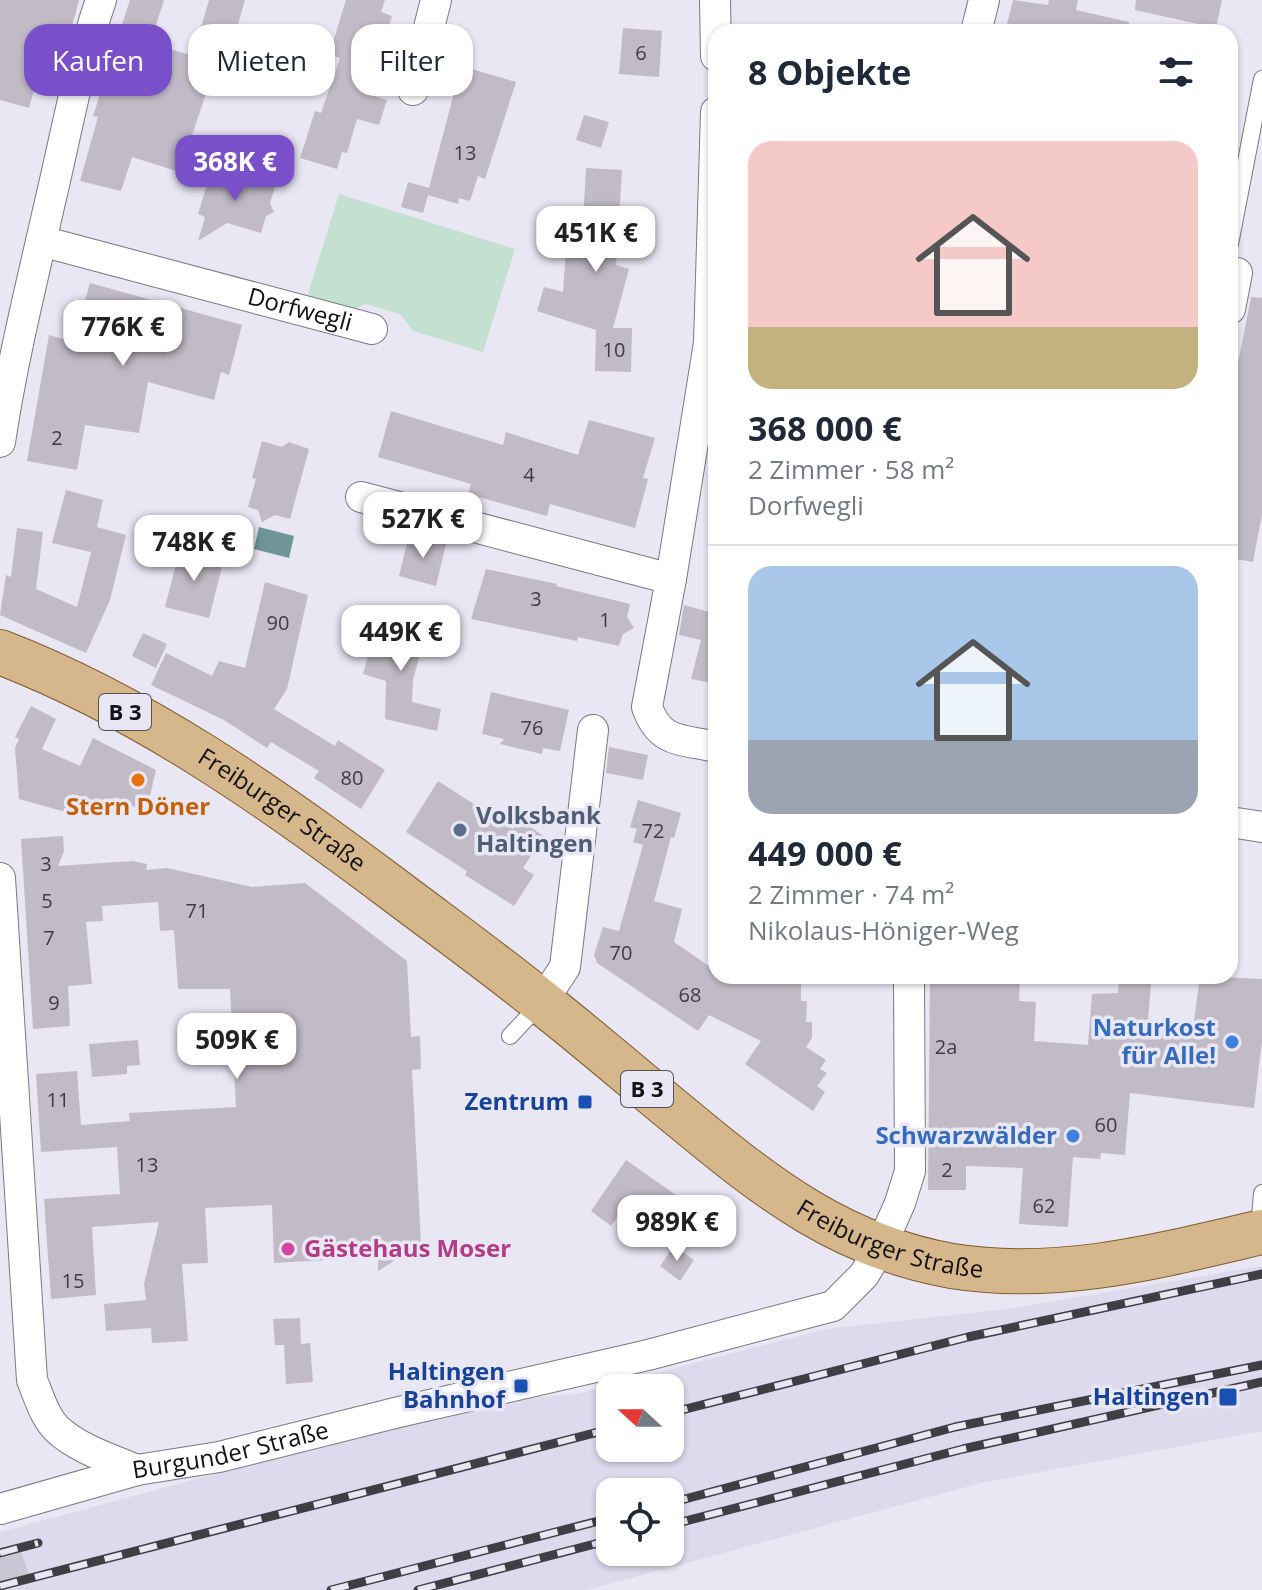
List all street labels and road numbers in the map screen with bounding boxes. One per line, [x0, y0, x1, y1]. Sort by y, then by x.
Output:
street label: Dorfwegli [244, 279, 356, 338]
road number: B 3 [99, 694, 151, 730]
street label: Freiburger Straße [193, 739, 373, 878]
road number: B 3 [621, 1071, 673, 1107]
street label: Freiburger Straße [791, 1190, 985, 1285]
street label: Burgunder Straße [130, 1412, 332, 1486]

